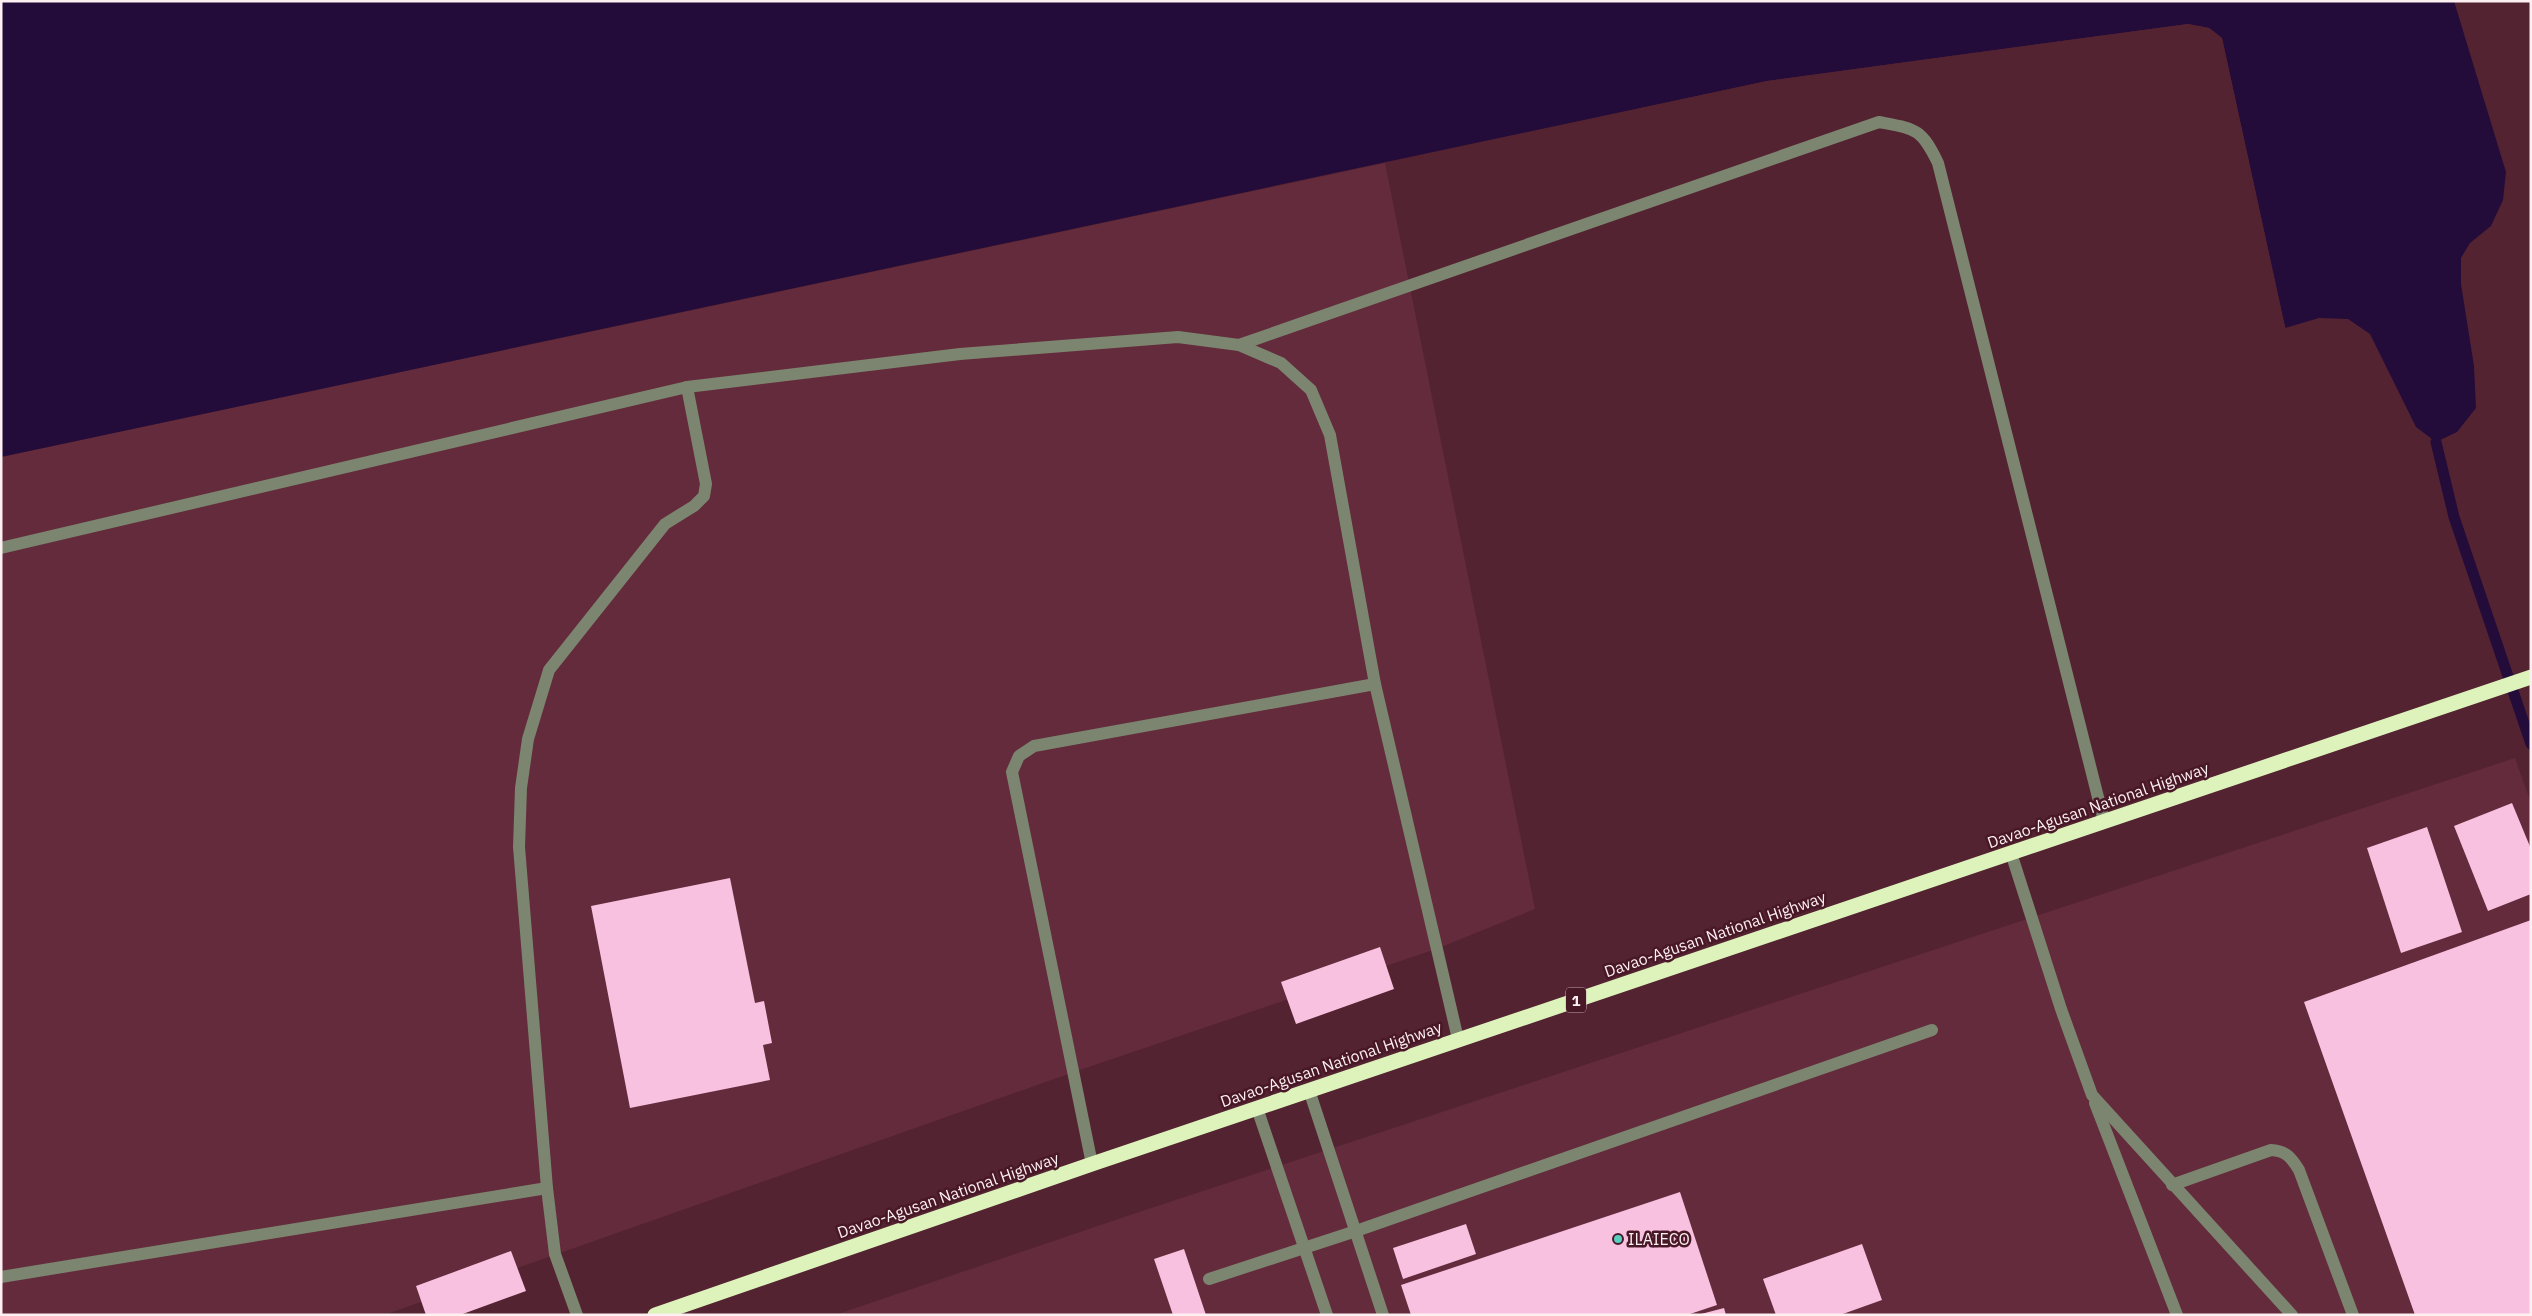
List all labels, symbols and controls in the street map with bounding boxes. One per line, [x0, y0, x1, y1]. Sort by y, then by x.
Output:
street label: Davao-Agusan National Highway [1985, 758, 2211, 852]
street label: Davao-Agusan National Highway [1602, 887, 1828, 981]
road number: 1 [1566, 988, 1586, 1012]
street label: Davao-Agusan National Highway [1218, 1017, 1444, 1111]
street label: Davao-Agusan National Highway [835, 1148, 1061, 1242]
place label: ILAIECO [1628, 1229, 1690, 1249]
marker: ILAIECO [1612, 1233, 1624, 1245]

